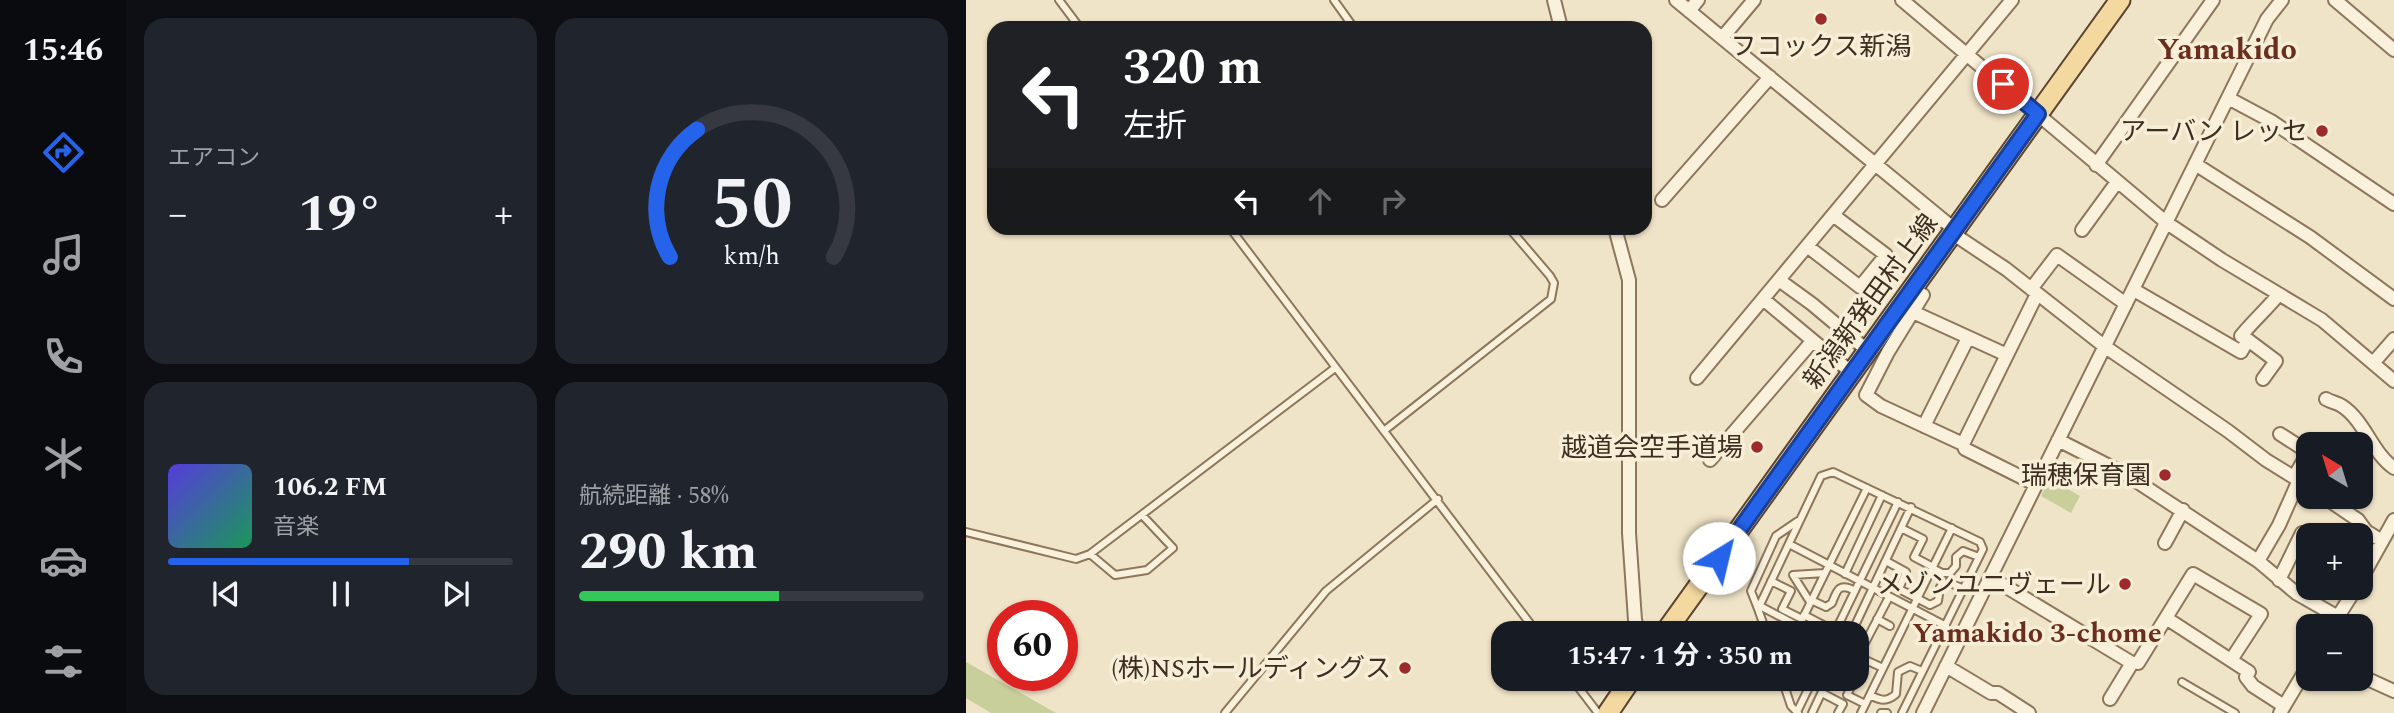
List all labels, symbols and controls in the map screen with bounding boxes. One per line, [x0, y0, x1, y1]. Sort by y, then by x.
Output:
marker: フコックス新潟 [1813, 11, 1829, 27]
text: 15:46 [23, 26, 103, 75]
place label: フコックス新潟 [1730, 27, 1912, 67]
district label: Yamakido [2157, 27, 2297, 73]
text: 320 m [1123, 31, 1262, 106]
icon: left [1008, 49, 1099, 140]
pin [1973, 54, 2033, 114]
icon: arrive [1984, 65, 2022, 103]
text: 左折 [1123, 102, 1187, 151]
place label: アーバン レッセ [2120, 112, 2308, 152]
marker: アーバン レッセ [2314, 123, 2330, 139]
icon: directions [39, 128, 88, 177]
text: エアコン [168, 141, 260, 176]
text: 50 [711, 150, 792, 261]
text: 19° [298, 175, 383, 254]
icon: left [1228, 182, 1266, 220]
icon: ahead [1301, 182, 1339, 220]
icon: right [1374, 182, 1412, 220]
text: − [168, 186, 187, 244]
text: + [494, 186, 513, 244]
street label: 新潟新発田村上線 [1793, 206, 1948, 397]
icon: music [39, 230, 88, 279]
text: km/h [723, 238, 780, 276]
icon: phone [39, 332, 88, 381]
place label: 越道会空手道場 [1561, 428, 1743, 468]
north arrow [2296, 432, 2373, 509]
map controls [2296, 432, 2373, 691]
icon: climate [39, 434, 88, 483]
marker: 越道会空手道場 [1749, 439, 1765, 455]
place label: 瑞穂保育園 [2021, 456, 2151, 496]
text: 106.2 FM [273, 467, 387, 507]
marker: 瑞穂保育園 [2157, 467, 2173, 483]
text: 航続距離 · 58% [579, 479, 729, 514]
text: 音楽 [273, 510, 319, 545]
text: 290 km [579, 513, 758, 592]
position arrow [1682, 521, 1756, 595]
button: + [2296, 523, 2373, 600]
icon: car [39, 536, 88, 585]
place label: メゾンユニヴェール [1877, 565, 2111, 605]
icon: previous [207, 575, 245, 613]
icon: pause [322, 575, 360, 613]
icon: next [437, 575, 475, 613]
marker: メゾンユニヴェール [2117, 576, 2133, 592]
speed limit sign: 60 [987, 600, 1078, 691]
district label: Yamakido 3-chome [1912, 612, 2162, 655]
button: − [2296, 614, 2373, 691]
text: 15:47 · 1 分 · 350 m [1567, 636, 1793, 676]
icon: filters [39, 637, 88, 686]
place label: (株)NSホールディングス [1111, 649, 1391, 689]
marker: (株)NSホールディングス [1397, 660, 1413, 676]

